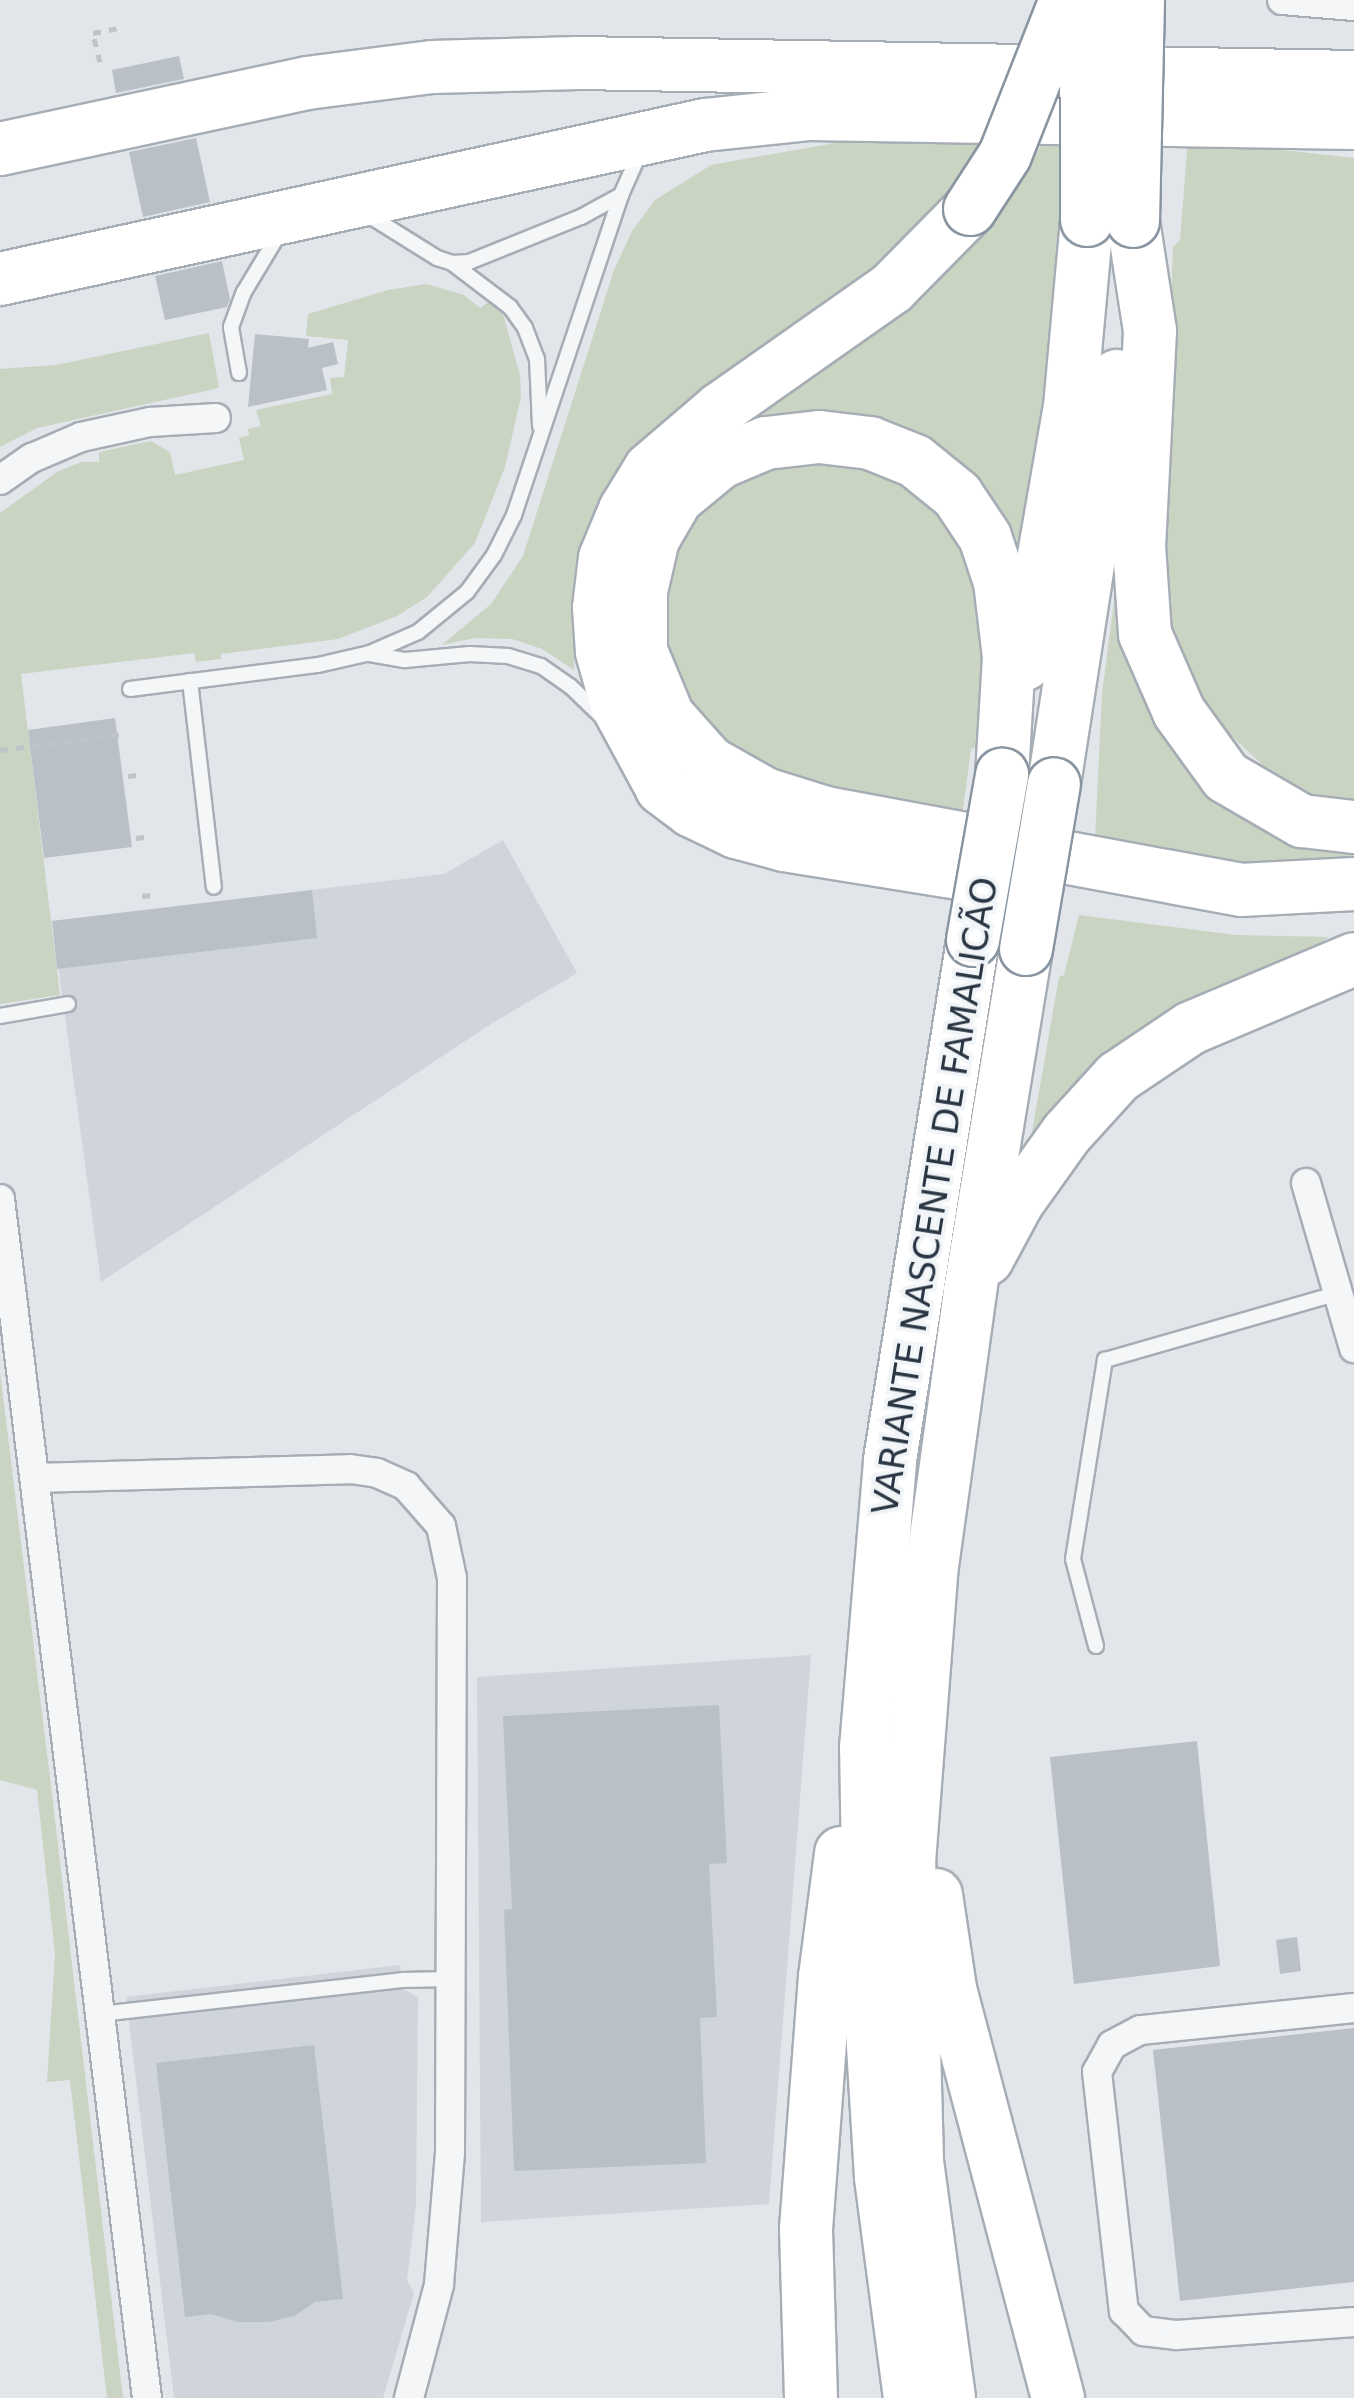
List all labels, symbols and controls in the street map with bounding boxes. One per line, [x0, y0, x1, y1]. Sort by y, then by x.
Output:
street label: VARIANTE NASCENTE DE FAMALICÃO [864, 874, 1006, 1518]

